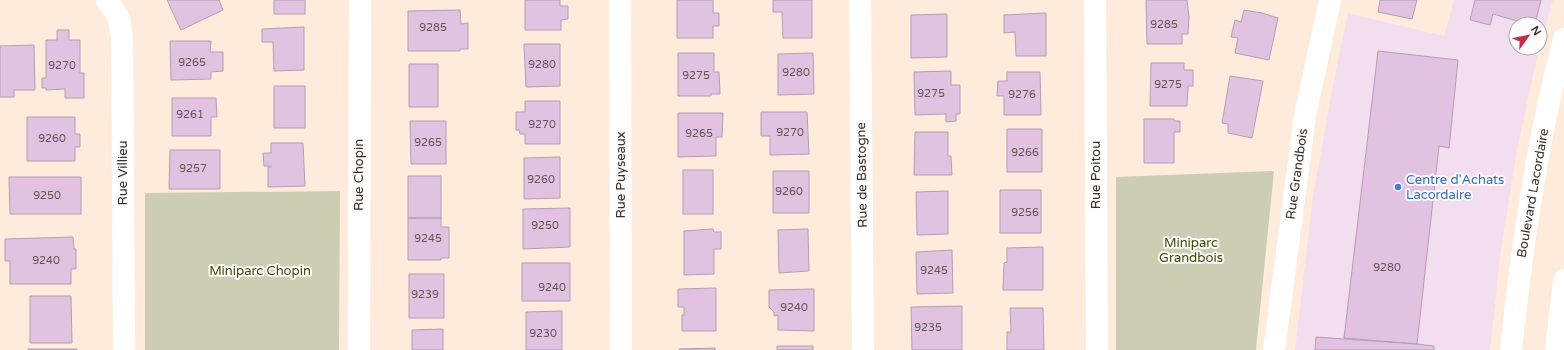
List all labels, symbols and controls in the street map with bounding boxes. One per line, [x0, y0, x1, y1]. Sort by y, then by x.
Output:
north arrow [1508, 16, 1548, 56]
house number: 9285 [1150, 18, 1178, 31]
house number: 9285 [419, 21, 447, 34]
text: N [1528, 24, 1544, 38]
house number: 9265 [178, 56, 206, 69]
house number: 9280 [528, 58, 556, 71]
house number: 9270 [48, 59, 76, 72]
house number: 9280 [782, 66, 810, 79]
house number: 9275 [682, 69, 710, 82]
house number: 9275 [1154, 78, 1182, 91]
house number: 9275 [917, 87, 945, 100]
house number: 9276 [1008, 88, 1036, 101]
house number: 9261 [176, 108, 204, 121]
house number: 9270 [528, 118, 556, 131]
street label: Rue de Bastogne [853, 122, 871, 228]
house number: 9270 [776, 126, 804, 139]
house number: 9265 [685, 127, 713, 140]
street label: Rue Grandbois [1283, 127, 1311, 221]
street label: Boulevard Lacordaire [1514, 127, 1552, 259]
street label: Rue Puyseaux [613, 131, 629, 219]
house number: 9260 [38, 132, 66, 145]
house number: 9265 [414, 136, 442, 149]
street label: Rue Chopin [351, 139, 367, 211]
street label: Rue Villieu [115, 140, 131, 206]
street label: Rue Poitou [1088, 141, 1104, 209]
house number: 9266 [1011, 146, 1039, 159]
house number: 9257 [179, 162, 207, 175]
place label: Centre d'Achats Lacordaire [1406, 172, 1504, 203]
house number: 9260 [527, 173, 555, 186]
marker: Centre d'Achats Lacordaire [1393, 182, 1403, 192]
house number: 9260 [775, 185, 803, 198]
house number: 9250 [33, 189, 61, 202]
house number: 9256 [1011, 206, 1039, 219]
house number: 9250 [531, 219, 559, 232]
house number: 9245 [414, 232, 442, 245]
park label: Miniparc Grandbois [1159, 235, 1223, 266]
house number: 9240 [32, 254, 60, 267]
house number: 9280 [1373, 261, 1401, 274]
park label: Miniparc Chopin [209, 263, 311, 279]
house number: 9245 [920, 264, 948, 277]
house number: 9240 [538, 281, 566, 294]
house number: 9239 [411, 288, 439, 301]
house number: 9240 [780, 301, 808, 314]
house number: 9235 [914, 321, 942, 334]
house number: 9230 [529, 327, 557, 340]

